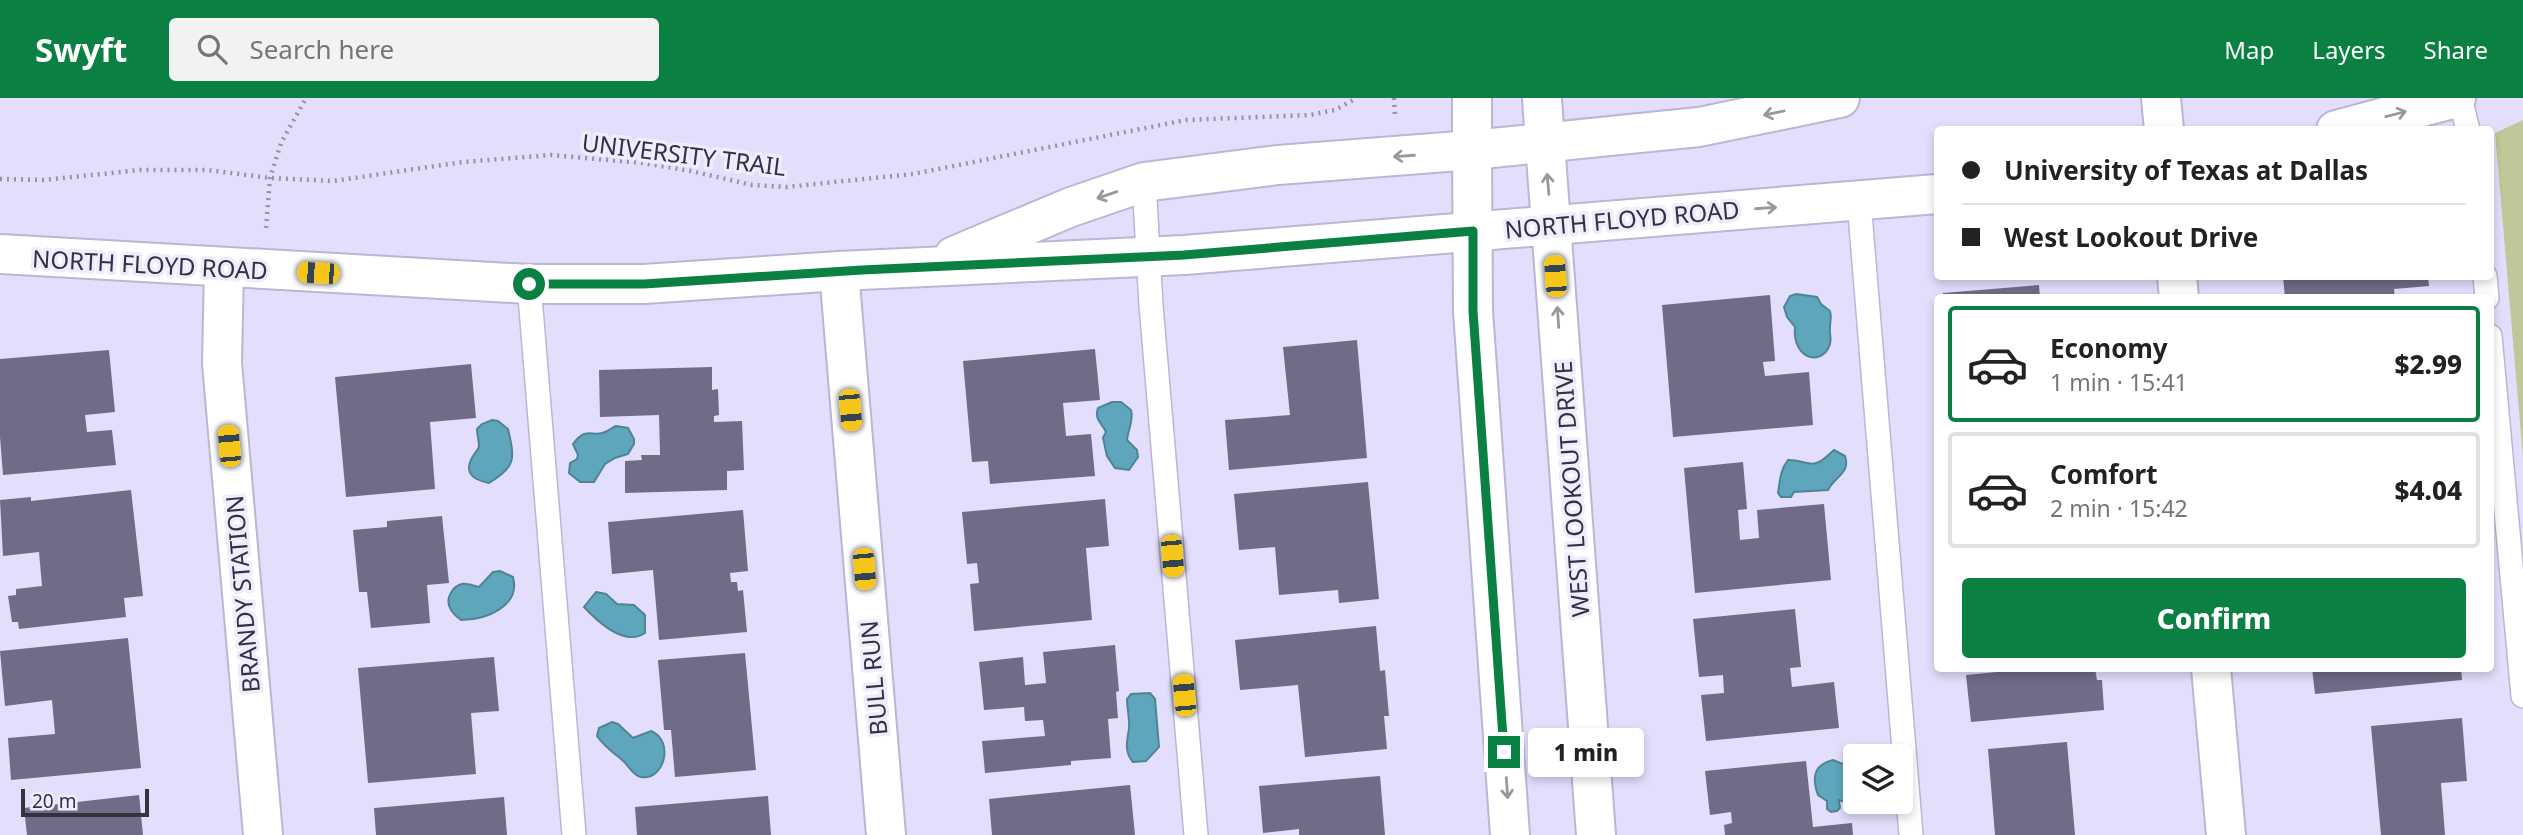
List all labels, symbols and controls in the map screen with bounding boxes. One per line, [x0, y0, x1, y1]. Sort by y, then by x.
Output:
search box [169, 18, 659, 81]
text: Swyft [35, 27, 127, 72]
icon: search [193, 30, 231, 68]
text: Search here [249, 31, 394, 67]
text: Map [2224, 33, 2274, 66]
text: Layers [2312, 33, 2386, 66]
text: Share [2424, 33, 2488, 66]
one-way arrow [1763, 106, 1786, 120]
one-way arrow [2384, 107, 2407, 120]
street label: UNIVERSITY TRAIL [580, 125, 788, 183]
one-way arrow [1393, 149, 1416, 162]
text: University of Texas at Dallas [2004, 152, 2368, 188]
one-way arrow [1541, 173, 1554, 195]
one-way arrow [1096, 190, 1118, 202]
street label: NORTH FLOYD ROAD [1503, 192, 1741, 246]
one-way arrow [1754, 201, 1777, 214]
text: West Lookout Drive [2004, 219, 2258, 255]
street label: NORTH FLOYD ROAD [31, 241, 269, 287]
car [1544, 254, 1567, 298]
car [297, 261, 340, 285]
route start [513, 268, 545, 300]
one-way arrow [1551, 306, 1564, 329]
text: Economy [2050, 330, 2168, 366]
icon: car [1966, 333, 2029, 396]
text: $2.99 [2395, 346, 2462, 382]
street label: WEST LOOKOUT DRIVE [1546, 360, 1596, 618]
text: 1 min · 15:41 [2050, 366, 2188, 398]
car [838, 388, 863, 432]
car [217, 424, 242, 468]
text: Comfort [2050, 456, 2158, 492]
icon: car [1966, 459, 2029, 522]
text: $4.04 [2395, 472, 2462, 508]
text: 2 min · 15:42 [2050, 492, 2188, 524]
street label: BRANDY STATION [217, 494, 267, 694]
car [1160, 534, 1185, 578]
car [852, 547, 877, 591]
button: Confirm [1962, 578, 2466, 658]
street label: BULL RUN [852, 619, 894, 737]
car [1172, 673, 1197, 717]
callout: 1 min [1528, 728, 1644, 776]
route end [1488, 736, 1520, 768]
text: 1 min [1554, 736, 1618, 768]
map controls [1843, 744, 1913, 814]
button: layers [1843, 744, 1913, 814]
one-way arrow [1501, 776, 1514, 799]
scale bar [21, 786, 149, 818]
text: 20 m [32, 788, 76, 814]

